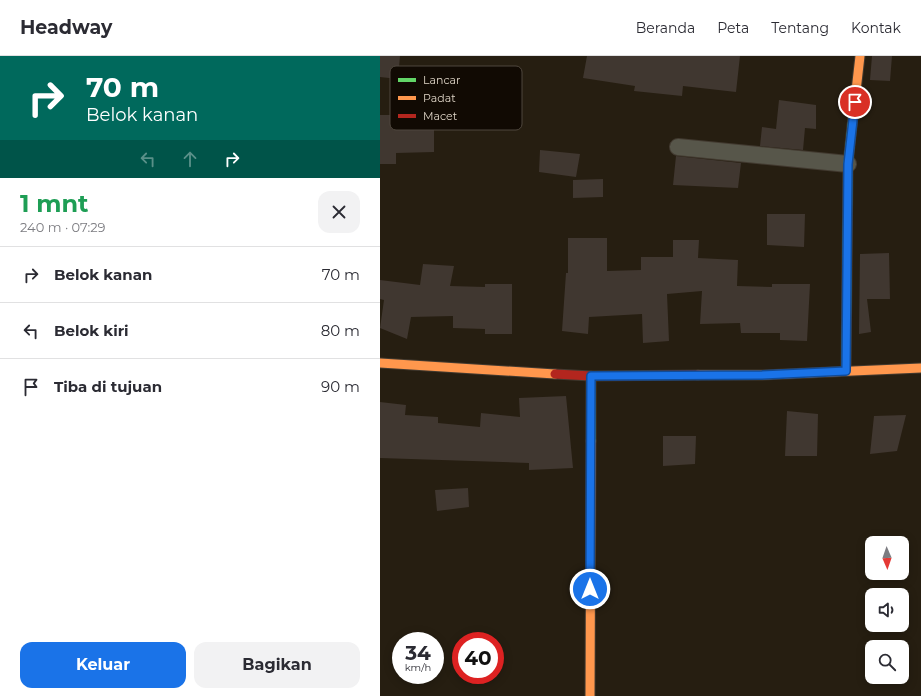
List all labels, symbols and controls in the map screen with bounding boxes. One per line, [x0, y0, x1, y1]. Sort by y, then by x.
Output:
text: Headway [20, 16, 112, 39]
text: Beranda [636, 19, 695, 37]
text: Peta [717, 19, 749, 37]
text: Tentang [771, 19, 829, 37]
text: Kontak [851, 19, 901, 37]
legend [390, 66, 522, 130]
text: 70 m [86, 70, 159, 104]
icon: right [20, 72, 72, 124]
text: Lancar [423, 73, 461, 87]
pin [838, 85, 872, 119]
text: Padat [423, 91, 456, 105]
icon: arrive [844, 91, 866, 113]
text: Belok kanan [86, 104, 198, 126]
text: Macet [423, 109, 458, 123]
icon: left [137, 148, 159, 170]
icon: ahead [179, 148, 201, 170]
icon: right [221, 148, 243, 170]
text: 1 mnt [20, 189, 88, 218]
button: close [318, 191, 360, 233]
text: 240 m · 07:29 [20, 219, 106, 235]
icon: right [20, 264, 42, 286]
text: Belok kanan [54, 265, 152, 284]
text: 70 m [322, 265, 360, 284]
icon: left [20, 320, 42, 342]
text: Belok kiri [54, 321, 129, 340]
text: 80 m [321, 321, 360, 340]
icon: arrive [20, 376, 42, 398]
text: Tiba di tujuan [54, 377, 162, 396]
text: 90 m [321, 377, 360, 396]
north arrow [865, 536, 909, 580]
map controls [865, 536, 909, 684]
position arrow [569, 568, 611, 610]
button: sound [865, 588, 909, 632]
speed limit sign: 40 [452, 632, 504, 684]
button: search [865, 640, 909, 684]
text: 34 [405, 641, 431, 665]
button: Keluar [20, 642, 186, 688]
button: Bagikan [194, 642, 360, 688]
text: km/h [405, 661, 431, 674]

